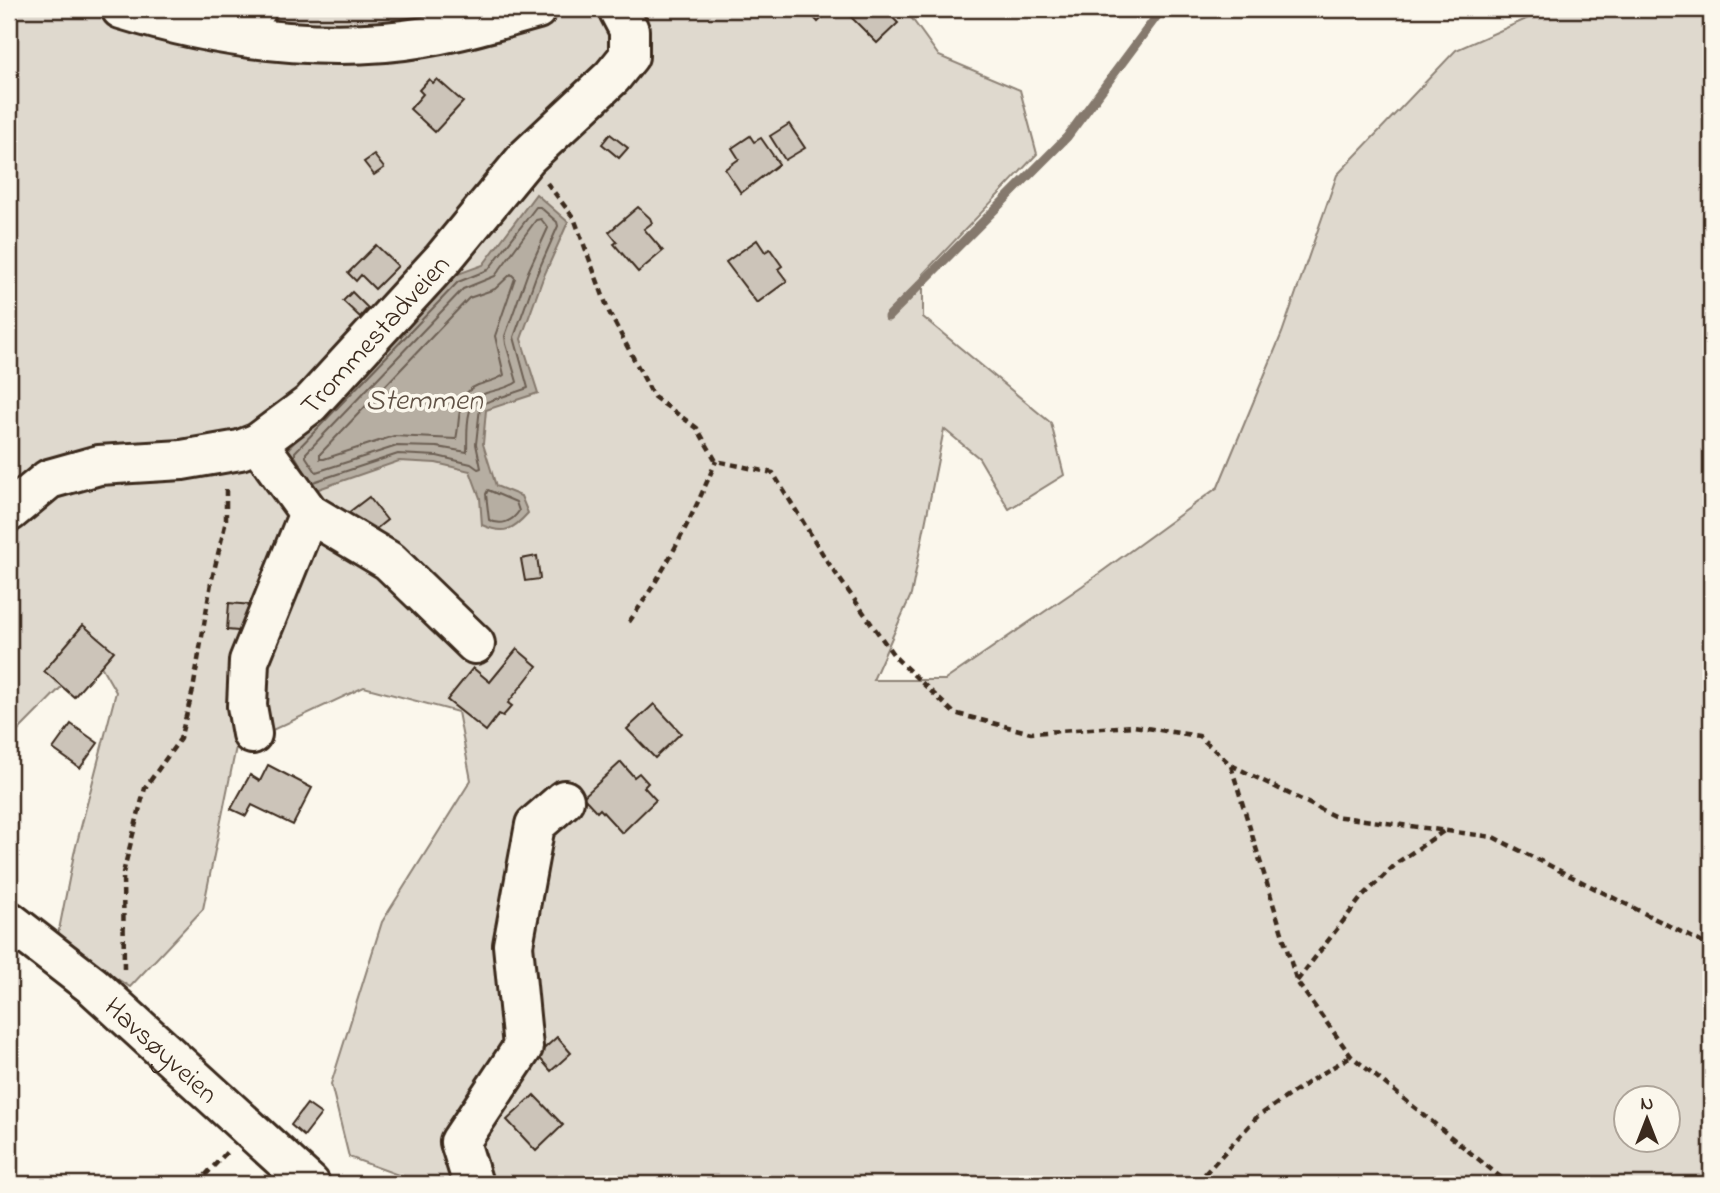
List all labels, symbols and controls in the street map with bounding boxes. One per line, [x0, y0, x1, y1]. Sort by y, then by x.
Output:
street label: Trommestadveien [292, 247, 461, 426]
water label: Stemmen [365, 380, 484, 424]
street label: Havsøyveien [94, 989, 226, 1115]
north arrow [1612, 1084, 1682, 1154]
text: N [1641, 1091, 1654, 1118]

